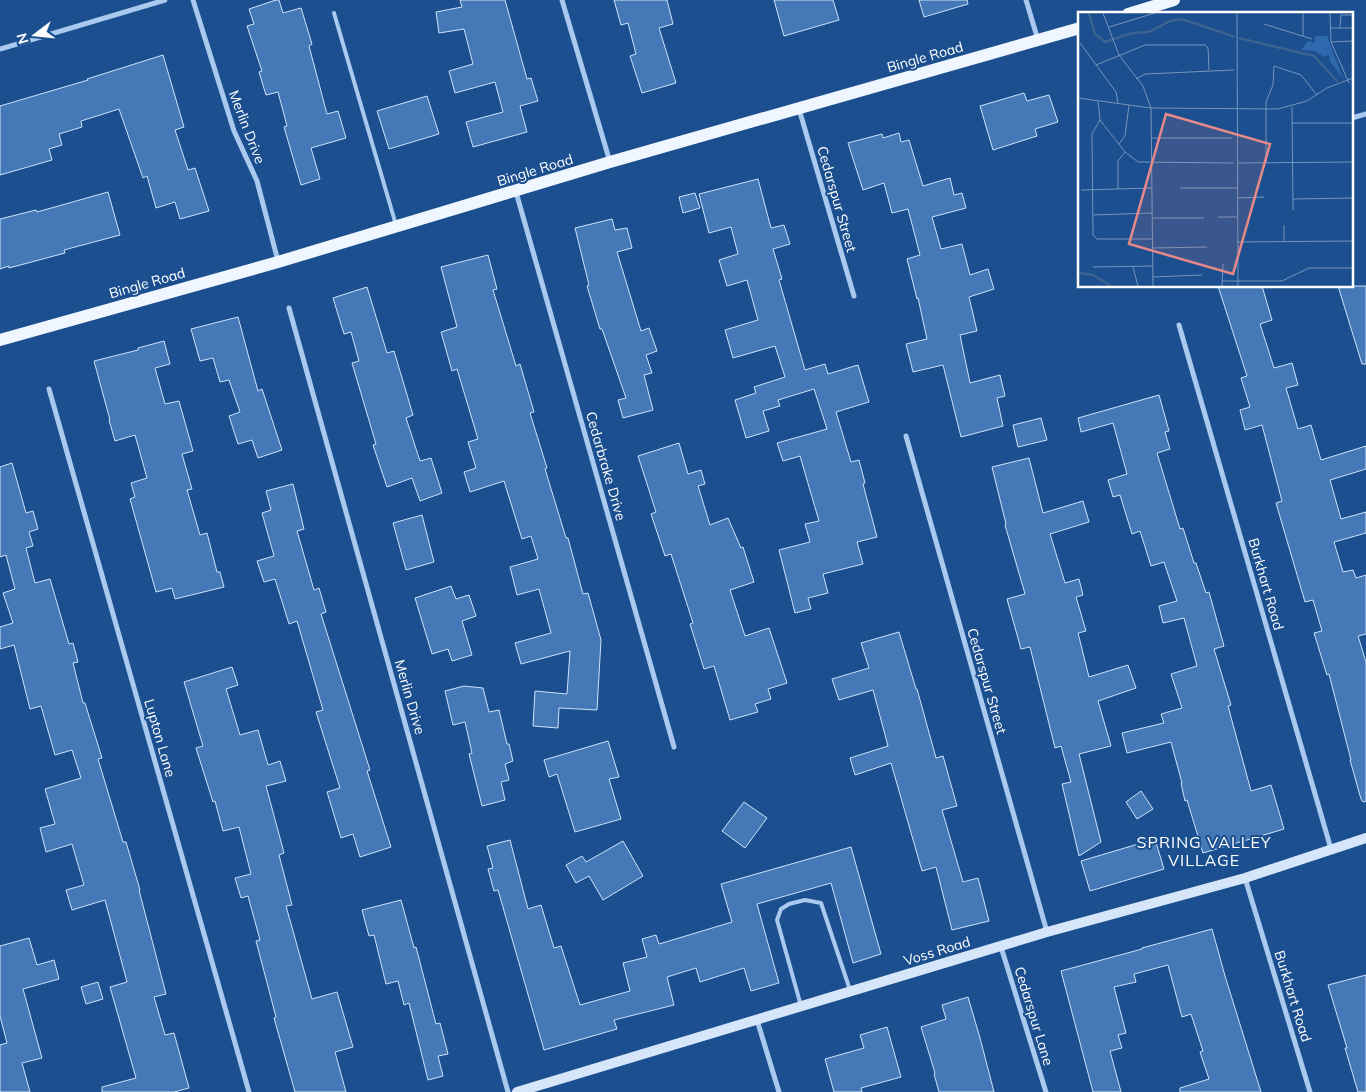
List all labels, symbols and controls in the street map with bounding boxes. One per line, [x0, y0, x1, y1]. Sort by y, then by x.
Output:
north arrow [10, 10, 60, 60]
inset map [1078, 12, 1354, 288]
text: N [12, 31, 33, 46]
street label: Bingle Road [885, 38, 965, 76]
street label: Merlin Drive [225, 88, 269, 166]
street label: Cedarspur Street [813, 144, 861, 254]
street label: Bingle Road [495, 150, 575, 190]
street label: Bingle Road [107, 264, 187, 302]
street label: Cedarbrake Drive [582, 409, 630, 523]
street label: Burkhart Road [1244, 536, 1288, 632]
street label: Cedarspur Street [963, 626, 1011, 736]
street label: Merlin Drive [391, 657, 429, 737]
street label: Lupton Lane [140, 697, 180, 779]
district label: SPRING VALLEY VILLAGE [1137, 832, 1271, 870]
street label: Voss Road [901, 932, 973, 970]
street label: Burkhart Road [1271, 948, 1315, 1044]
street label: Cedarspur Lane [1010, 964, 1058, 1068]

